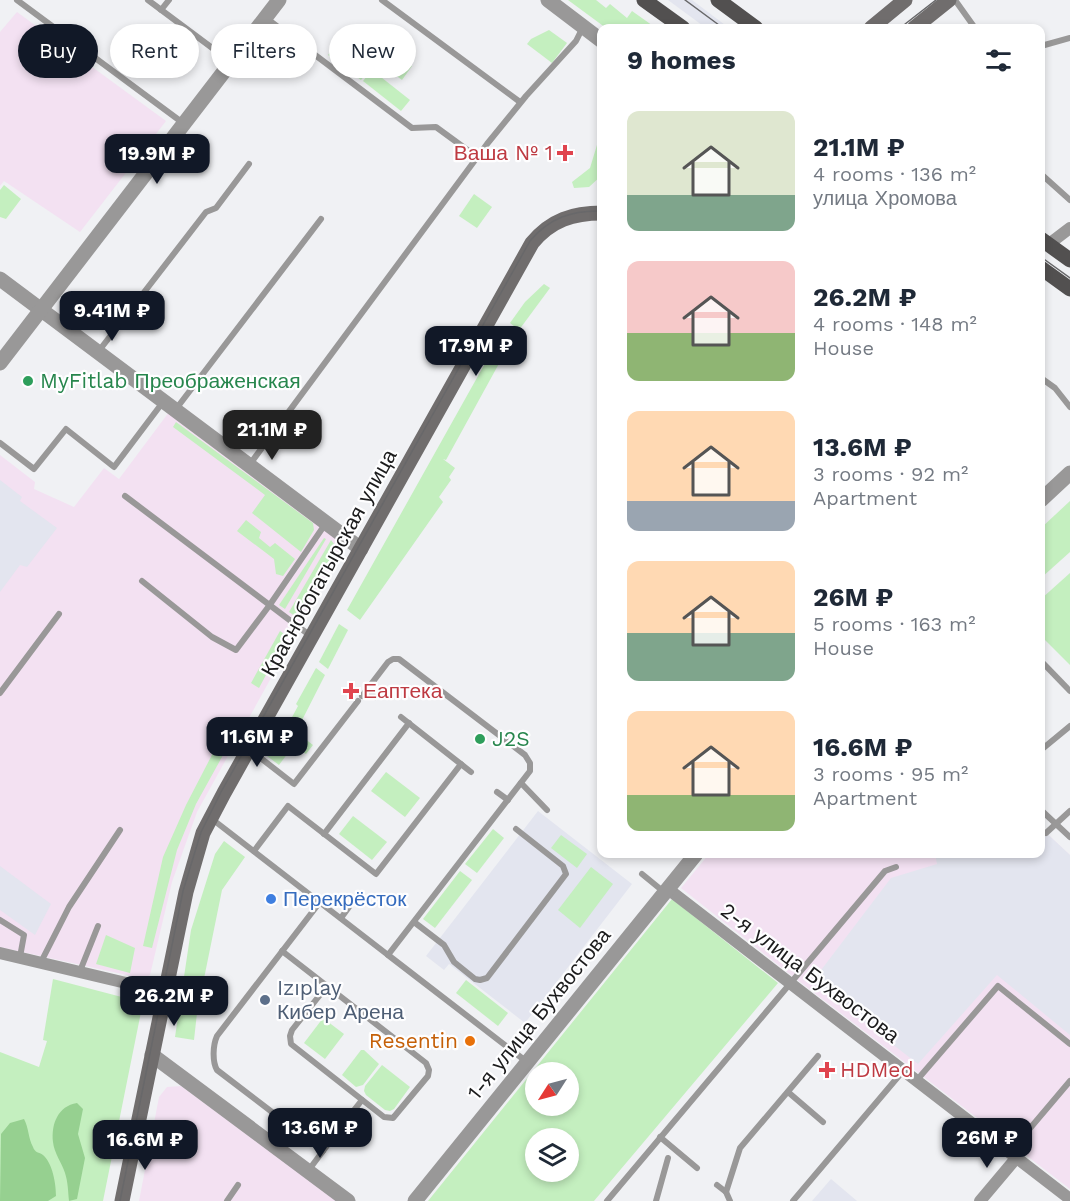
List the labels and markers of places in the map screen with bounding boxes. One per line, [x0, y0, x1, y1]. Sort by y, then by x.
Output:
pin: 19.9M ₽ [102, 134, 212, 185]
place label: Ваша № 1 [454, 140, 553, 165]
marker: Ваша № 1 [558, 146, 572, 160]
pin: 9.41M ₽ [57, 291, 167, 342]
pin: 17.9M ₽ [421, 326, 531, 377]
place label: MyFitlab Преображенская [40, 368, 301, 393]
marker: MyFitlab Преображенская [21, 374, 35, 388]
pin: 21.1M ₽ [217, 410, 327, 461]
place label: Еаптека [363, 678, 443, 703]
marker: Еаптека [344, 684, 358, 698]
pin: 11.6M ₽ [202, 717, 312, 768]
place label: J2S [492, 726, 530, 751]
marker: J2S [473, 732, 487, 746]
place label: Перекрёсток [283, 886, 407, 911]
marker: Перекрёсток [264, 892, 278, 906]
place label: Izıplay Кибер Арена [277, 975, 404, 1024]
pin: 26.2M ₽ [119, 976, 229, 1027]
marker: Izıplay Кибер Арена [258, 993, 272, 1007]
place label: Resentin [369, 1028, 458, 1053]
marker: Resentin [463, 1034, 477, 1048]
place label: HDMed [840, 1057, 914, 1082]
marker: HDMed [818, 1061, 836, 1079]
pin: 13.6M ₽ [265, 1108, 375, 1159]
pin: 26M ₽ [945, 1118, 1029, 1169]
pin: 16.6M ₽ [90, 1120, 200, 1171]

